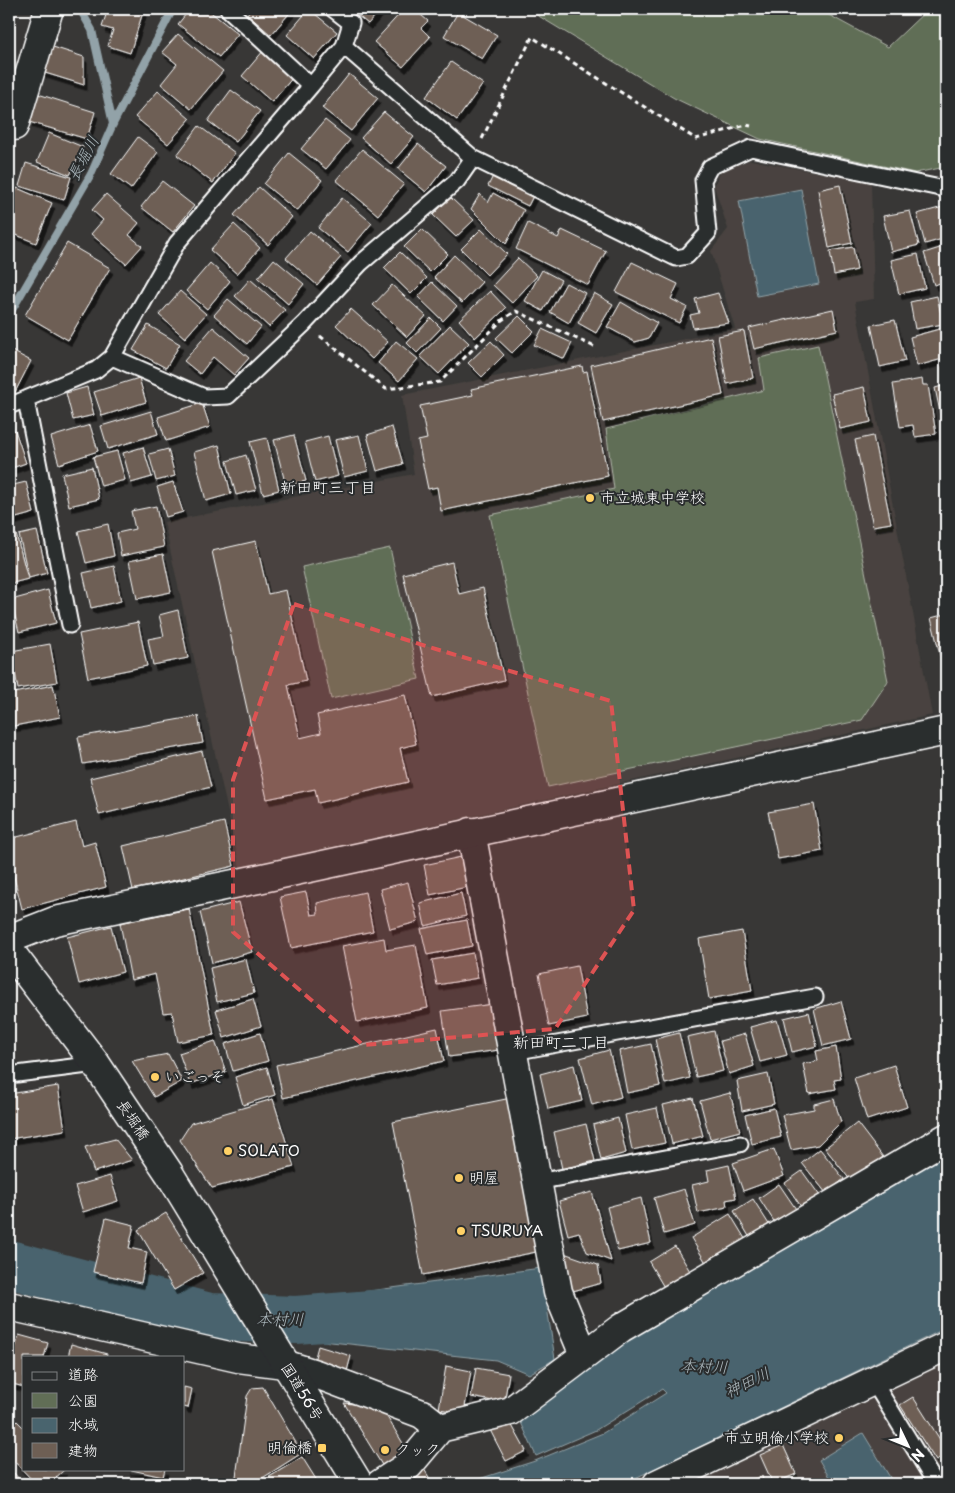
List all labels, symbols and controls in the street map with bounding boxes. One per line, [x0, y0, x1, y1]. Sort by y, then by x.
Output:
water label: 長堀川 [60, 131, 104, 184]
district label: 新田町三丁目 [280, 474, 376, 498]
place label: 市立城東中学校 [600, 485, 705, 508]
marker: 市立城東中学校 [584, 492, 596, 504]
district label: 新田町二丁目 [513, 1029, 609, 1053]
place label: いごっそ [165, 1064, 225, 1087]
marker: いごっそ [149, 1071, 161, 1083]
street label: 長堀橋 [112, 1094, 156, 1144]
place label: SOLATO [238, 1138, 300, 1161]
marker: SOLATO [222, 1145, 234, 1157]
place label: 明屋 [469, 1165, 499, 1188]
marker: 明屋 [453, 1172, 465, 1184]
place label: TSURUYA [471, 1218, 543, 1241]
marker: TSURUYA [455, 1225, 467, 1237]
water label: 本村川 [256, 1306, 304, 1330]
water label: 本村川 [680, 1352, 728, 1378]
legend [22, 1356, 185, 1470]
street label: 国道56号 [276, 1358, 330, 1425]
water label: 神田川 [720, 1360, 773, 1402]
text: 道路 [68, 1362, 98, 1385]
text: 公園 [68, 1388, 98, 1411]
text: 水域 [68, 1412, 98, 1435]
north arrow [882, 1420, 932, 1470]
place label: 市立明倫小学校 [724, 1425, 829, 1448]
marker: 市立明倫小学校 [833, 1432, 845, 1444]
place label: 明倫橋 [267, 1435, 312, 1458]
place label: クック [395, 1437, 440, 1460]
text: 建物 [68, 1438, 98, 1461]
marker: 明倫橋 [316, 1442, 328, 1454]
marker: クック [379, 1444, 391, 1456]
text: N [906, 1444, 929, 1466]

